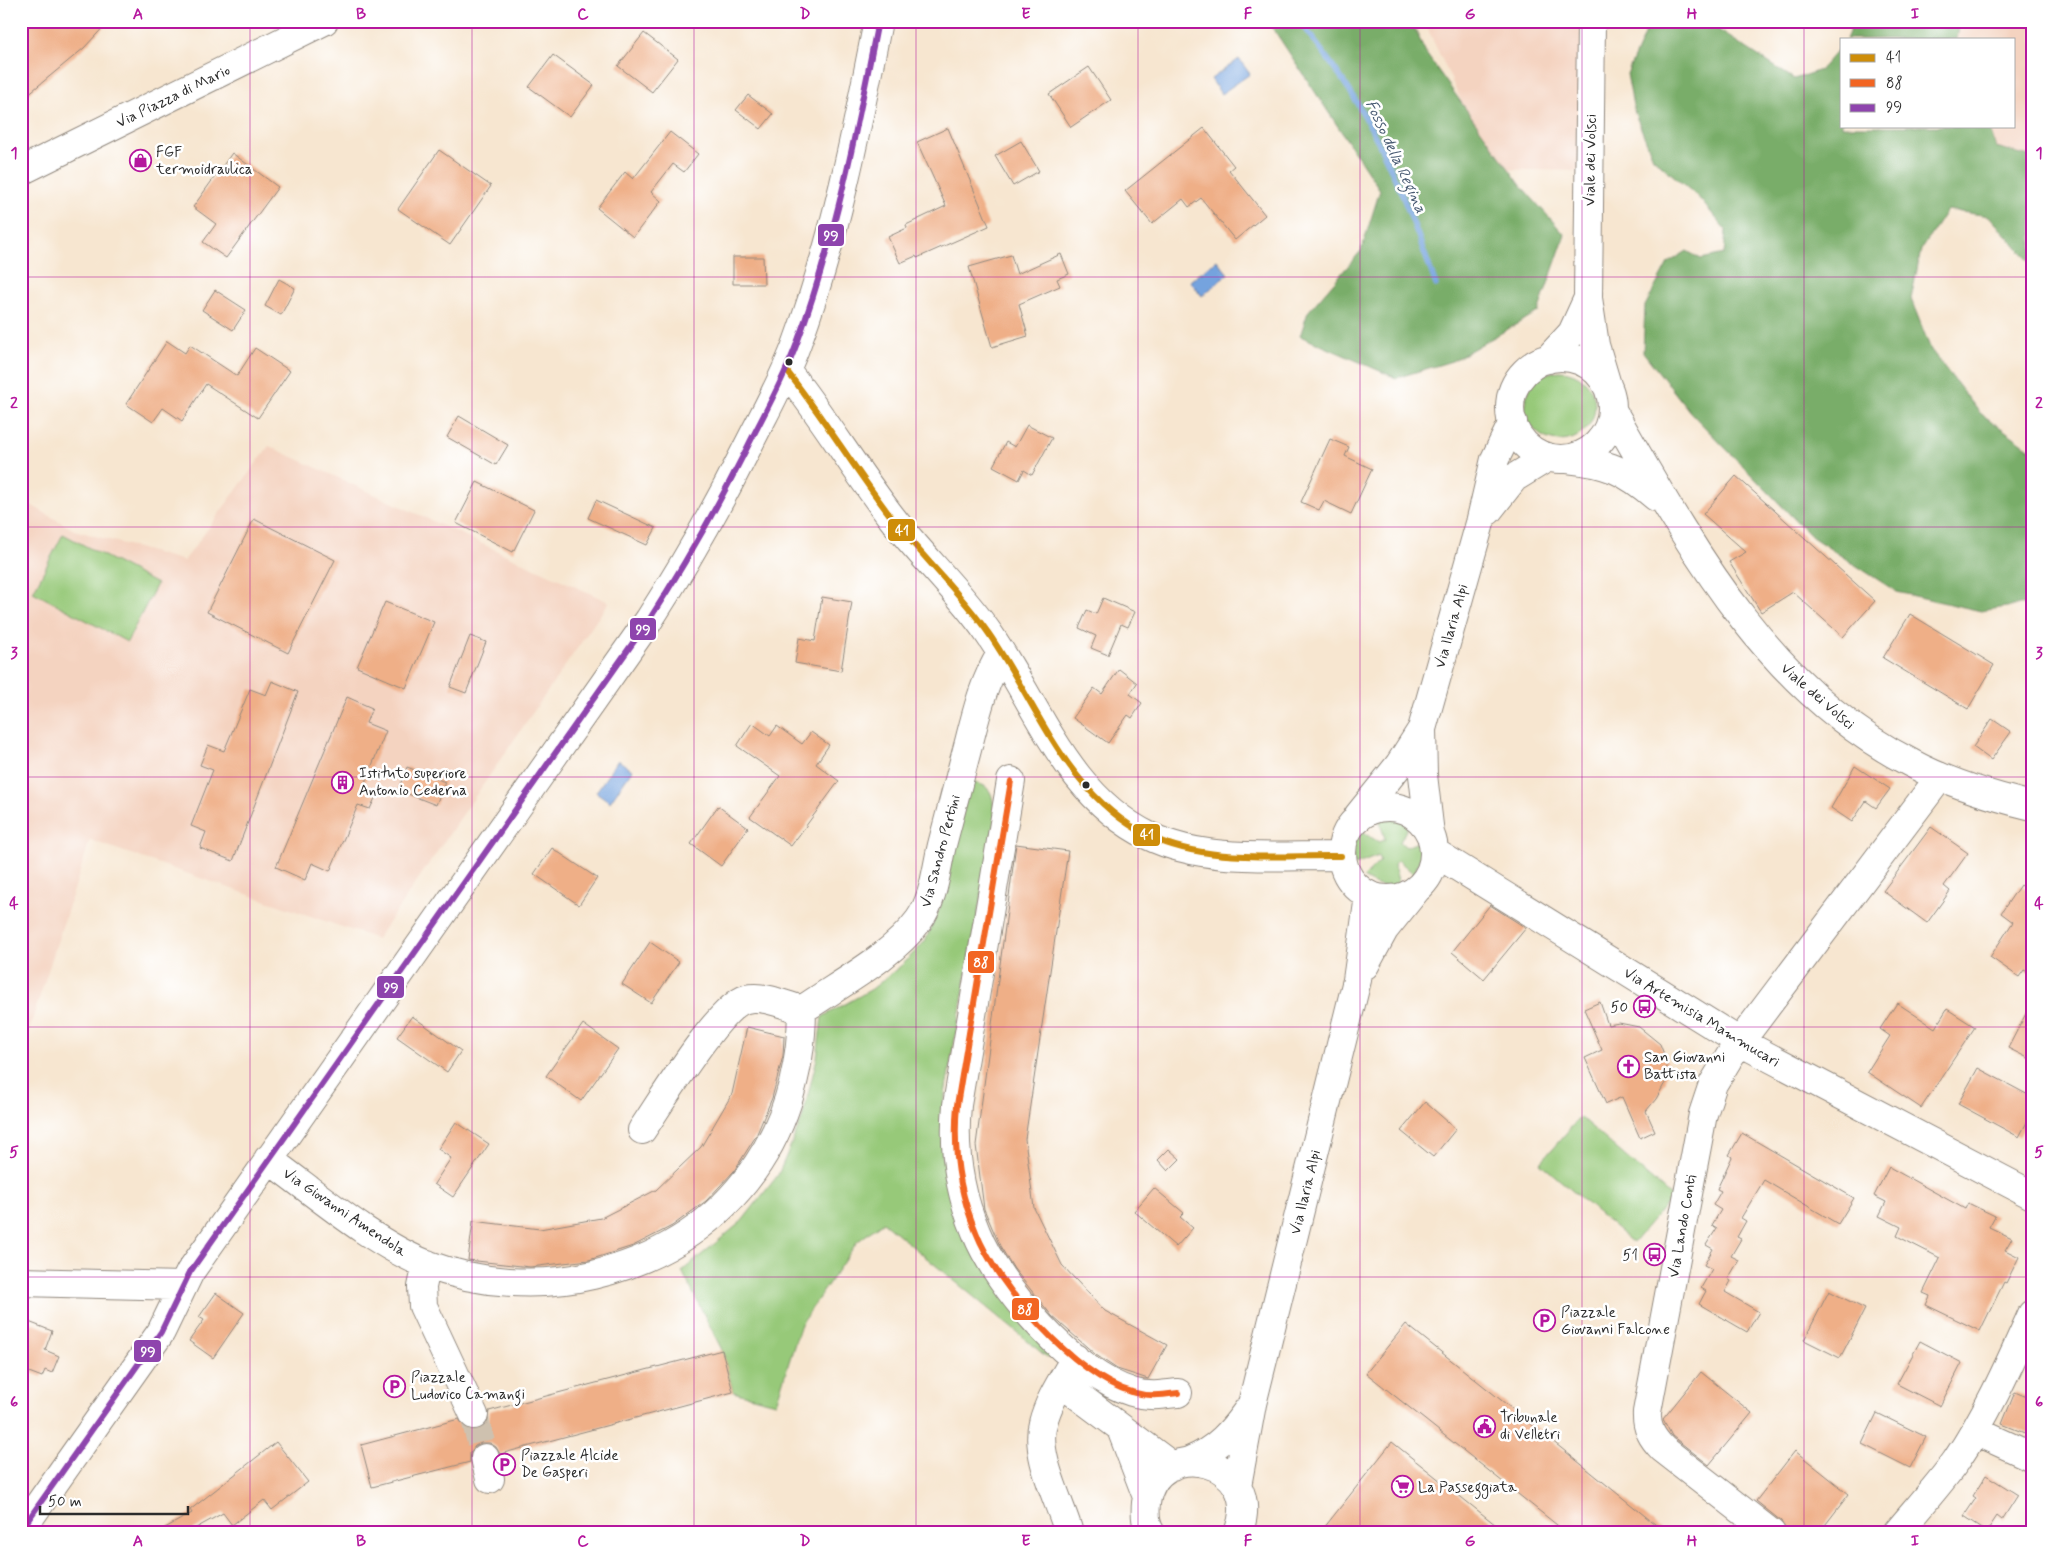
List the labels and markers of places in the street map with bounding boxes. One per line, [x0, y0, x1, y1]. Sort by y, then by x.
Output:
place label: FGF termoidraulica [155, 143, 253, 180]
shop icon: FGF termoidraulica [128, 149, 152, 173]
unlabelled marker [784, 357, 794, 367]
place label: Istituto superiore Antonio Cederna [359, 764, 467, 801]
building icon: Istituto superiore Antonio Cederna [331, 770, 355, 794]
unlabelled marker [1081, 780, 1091, 790]
bus stop icon: 50 [1632, 995, 1656, 1019]
place label: 50 [1610, 998, 1628, 1018]
place label: San Giovanni Battista [1644, 1048, 1725, 1085]
church icon: San Giovanni Battista [1616, 1054, 1640, 1078]
bus stop icon: 51 [1642, 1243, 1666, 1267]
place label: 51 [1623, 1246, 1638, 1266]
place label: Piazzale Giovanni Falcone [1561, 1303, 1670, 1340]
parking icon: Piazzale Giovanni Falcone [1533, 1309, 1557, 1333]
place label: Piazzale Ludovico Camangi [411, 1368, 525, 1406]
parking icon: Piazzale Ludovico Camangi [383, 1374, 407, 1398]
place label: Tribunale di Velletri [1500, 1408, 1560, 1445]
public building icon: Tribunale di Velletri [1472, 1414, 1496, 1438]
place label: Piazzale Alcide De Gasperi [521, 1446, 619, 1483]
parking icon: Piazzale Alcide De Gasperi [493, 1452, 517, 1476]
supermarket icon: La Passeggiata [1390, 1475, 1414, 1499]
place label: La Passeggiata [1418, 1478, 1518, 1499]

